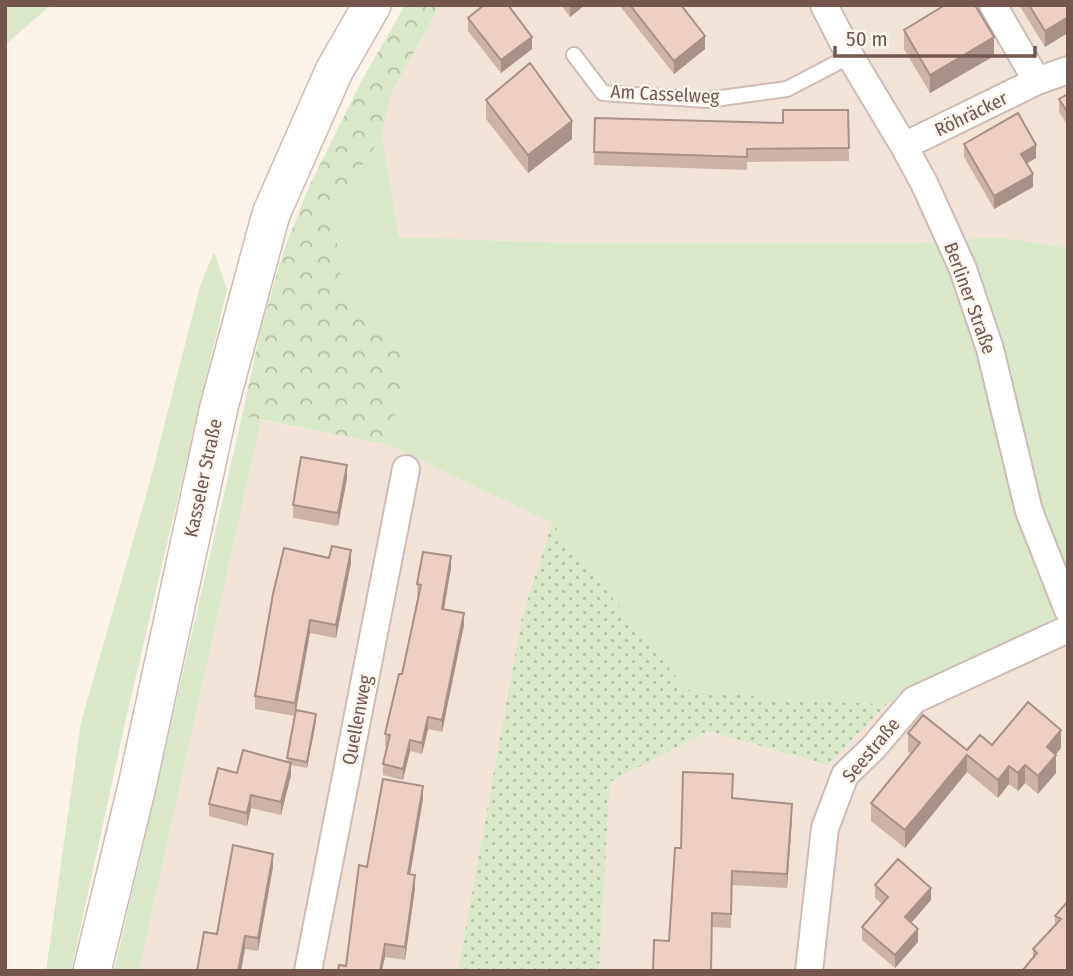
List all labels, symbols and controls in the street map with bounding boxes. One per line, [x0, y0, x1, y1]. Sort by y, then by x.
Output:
scale bar [835, 14, 1034, 58]
text: 50 m [846, 26, 888, 52]
street label: Am Casselweg [610, 80, 720, 108]
street label: Röhräcker [931, 86, 1012, 141]
street label: Berliner Straße [939, 239, 1001, 357]
street label: Kasseler Straße [179, 417, 227, 539]
street label: Quellenweg [337, 673, 377, 767]
street label: Seestraße [837, 713, 905, 787]

